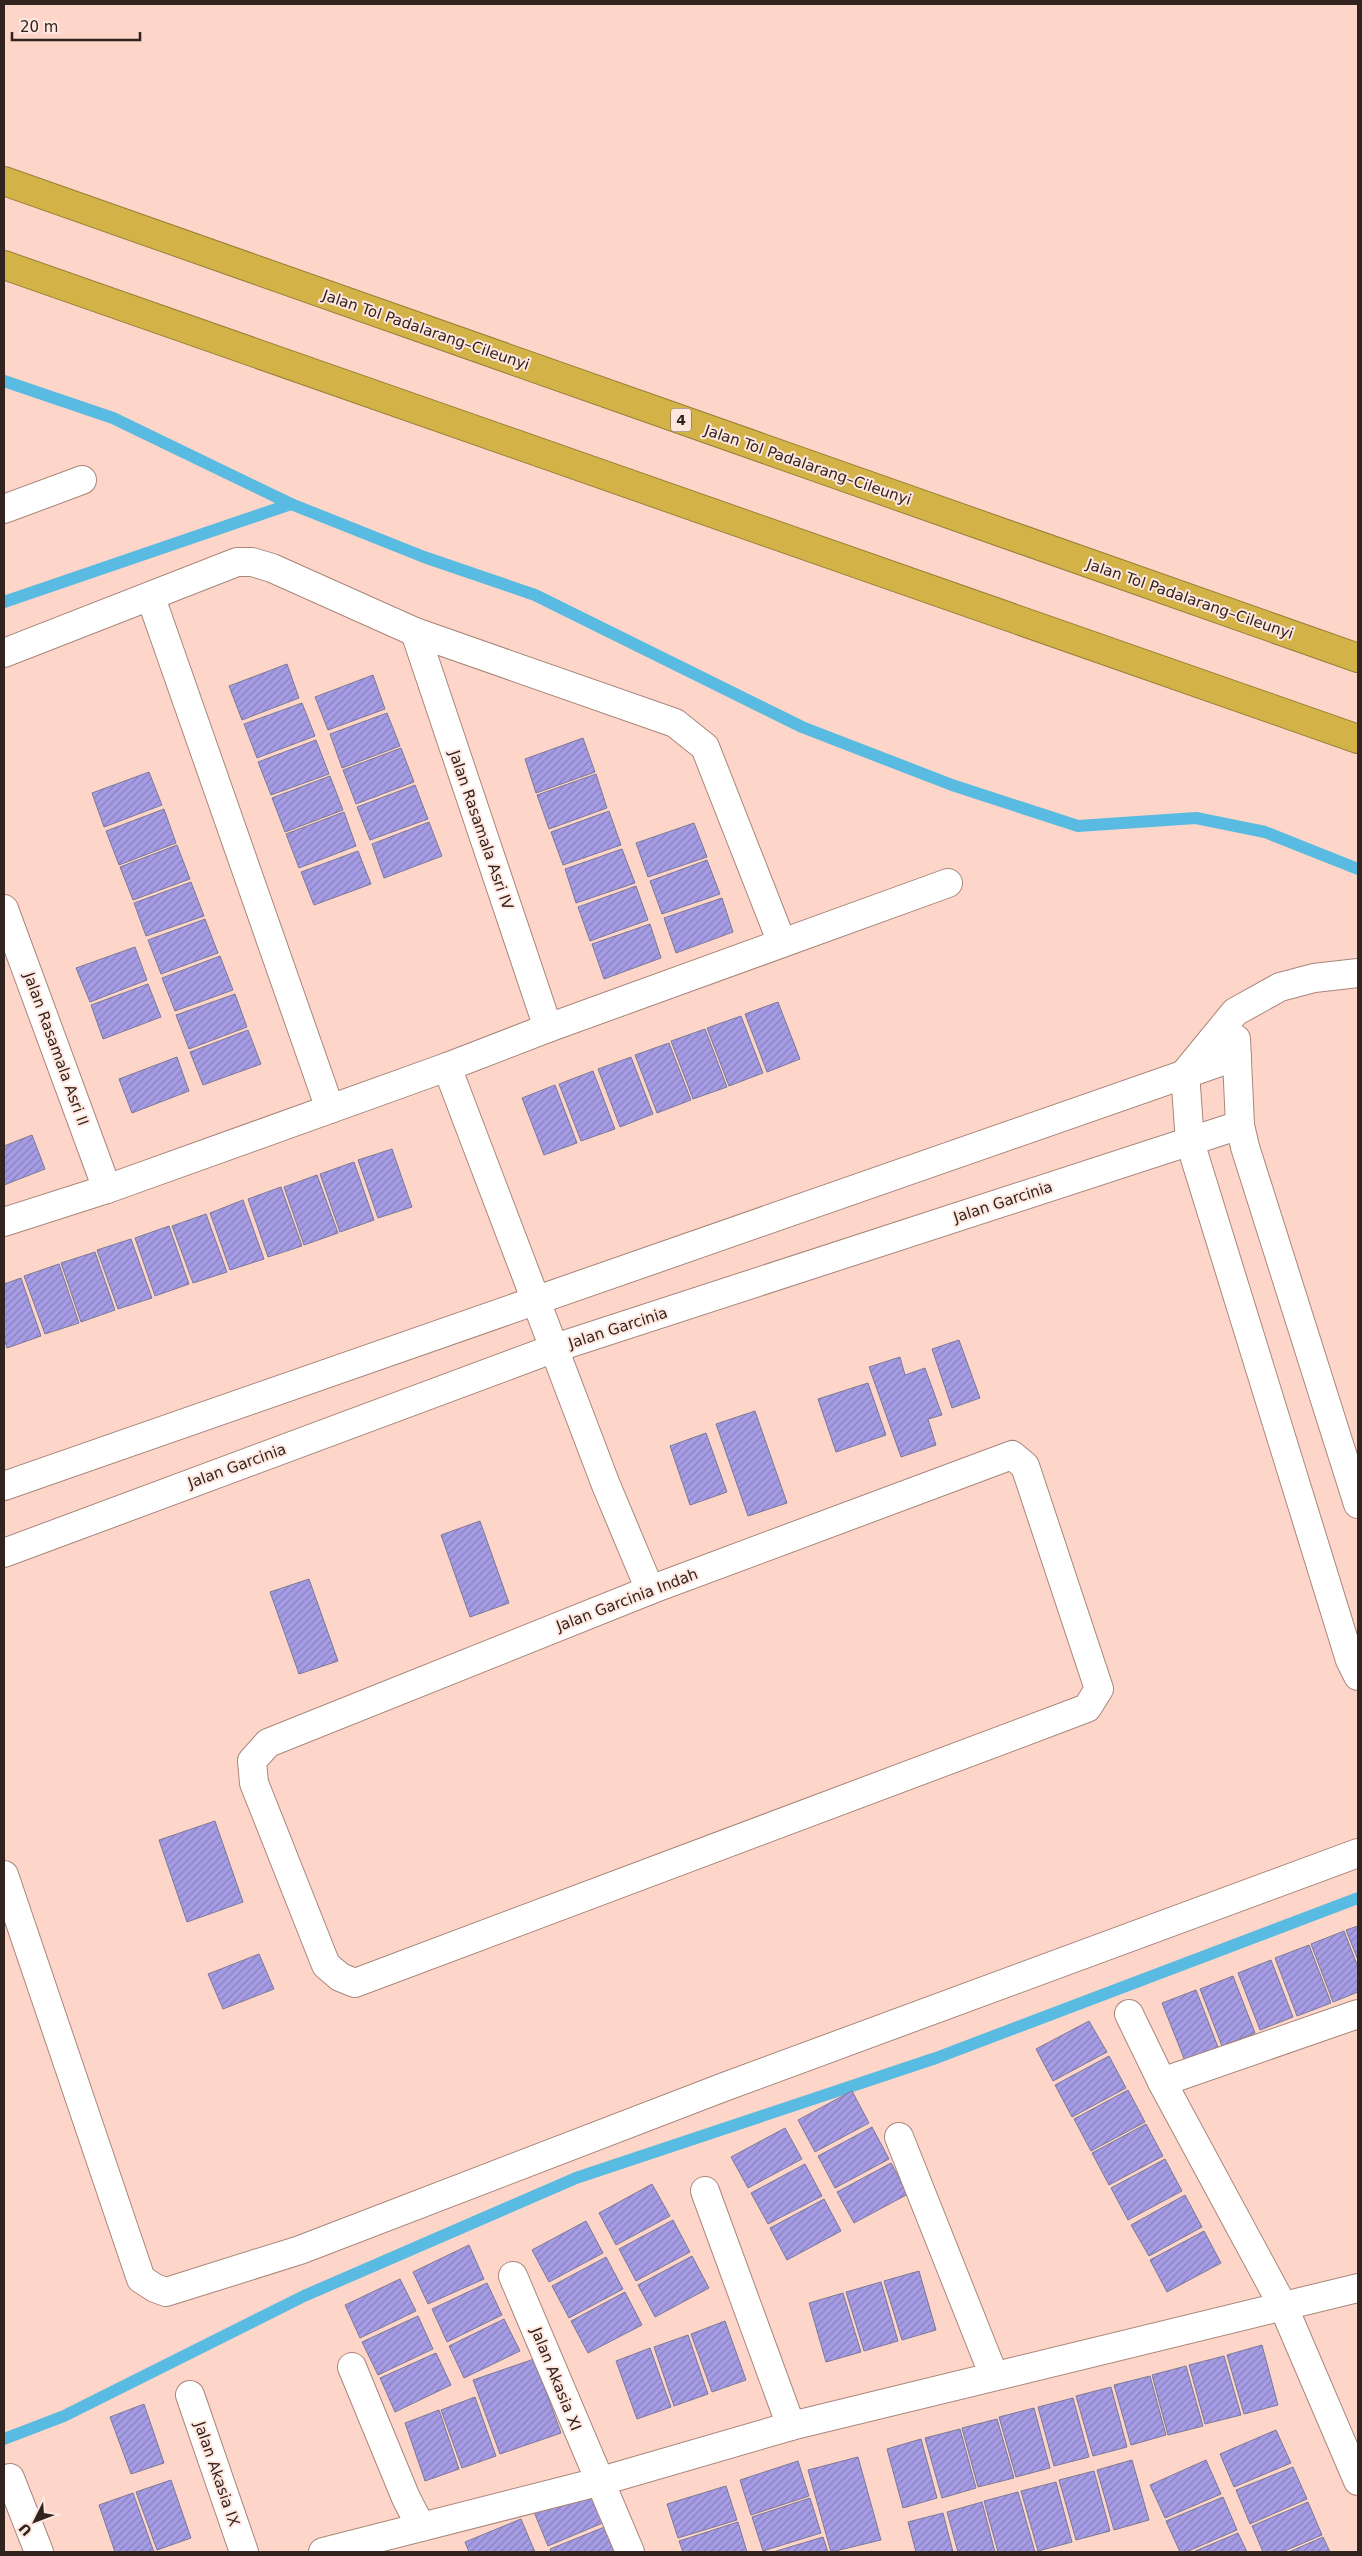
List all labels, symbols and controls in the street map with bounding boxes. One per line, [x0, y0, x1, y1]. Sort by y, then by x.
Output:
scale bar [12, 10, 140, 42]
text: 20 m [20, 18, 58, 36]
street label: Jalan Tol Padalarang–Cileunyi [319, 286, 532, 374]
road number: 4 [671, 408, 691, 432]
street label: Jalan Tol Padalarang–Cileunyi [701, 421, 914, 509]
street label: Jalan Tol Padalarang–Cileunyi [1083, 555, 1296, 643]
street label: Jalan Rasamala Asri IV [445, 747, 517, 913]
street label: Jalan Rasamala Asri II [20, 969, 92, 1128]
street label: Jalan Garcinia [950, 1177, 1055, 1227]
street label: Jalan Garcinia [565, 1303, 670, 1353]
street label: Jalan Garcinia [184, 1440, 289, 1492]
street label: Jalan Garcinia Indah [553, 1565, 700, 1636]
street label: Jalan Akasia XI [527, 2324, 585, 2433]
street label: Jalan Akasia IX [190, 2418, 243, 2529]
north arrow [10, 2496, 60, 2546]
text: U [16, 2520, 35, 2539]

